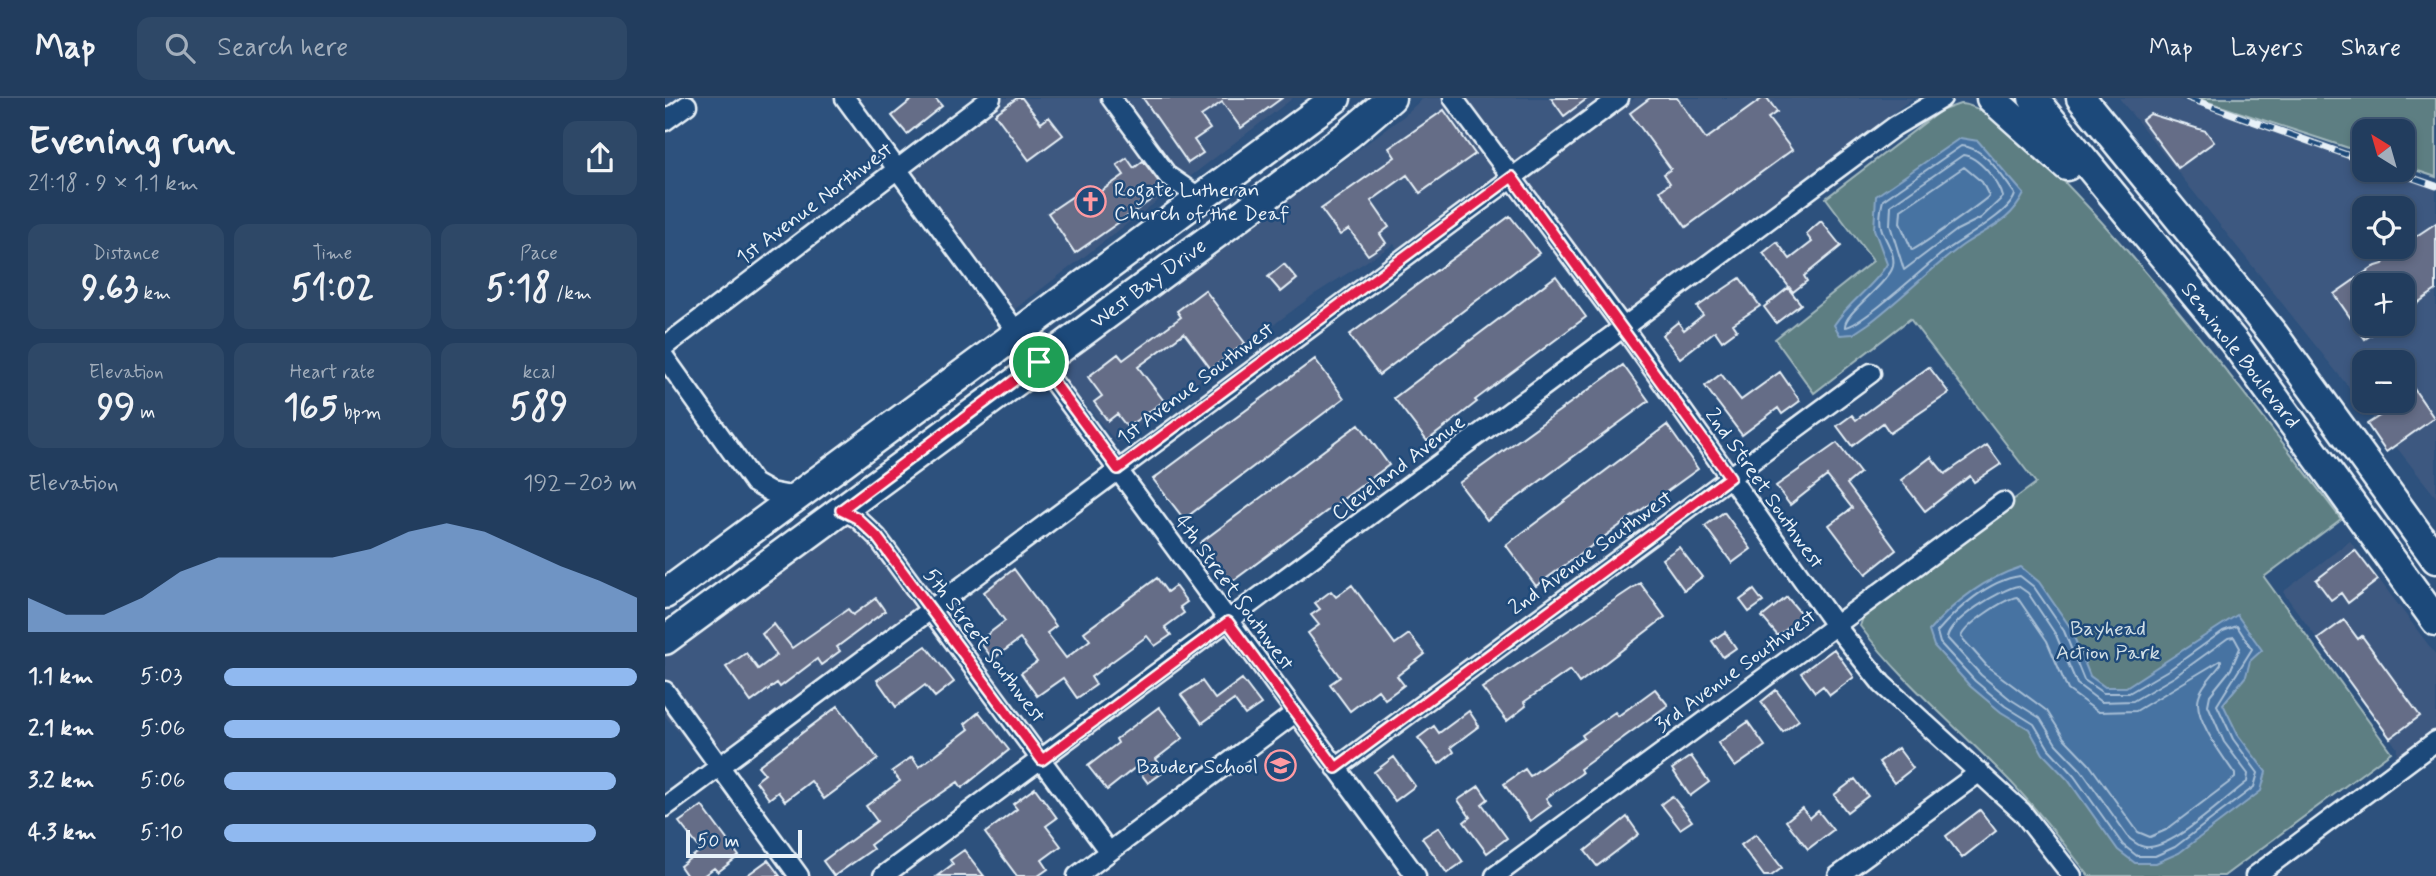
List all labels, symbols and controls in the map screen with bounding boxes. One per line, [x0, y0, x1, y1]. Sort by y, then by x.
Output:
search box [137, 17, 627, 80]
text: Map [35, 26, 95, 70]
icon: search [161, 29, 199, 67]
text: Search here [217, 31, 348, 65]
text: Map [2149, 33, 2193, 64]
text: Layers [2231, 33, 2303, 64]
text: Share [2341, 33, 2401, 64]
text: Evening run [28, 118, 235, 167]
north arrow [2352, 119, 2415, 182]
map controls [2352, 119, 2415, 413]
button: share [563, 121, 637, 195]
street label: 1st Avenue Northwest [731, 136, 899, 272]
text: 21:18 · 9 × 1.1 km [28, 169, 199, 199]
place label: Rogate Lutheran Church of the Deaf [1114, 176, 1289, 228]
church icon: Rogate Lutheran Church of the Deaf [1074, 184, 1108, 218]
button: locate [2352, 196, 2415, 259]
street label: West Bay Drive [1085, 232, 1212, 335]
text: Distance [93, 241, 160, 266]
text: Time [313, 241, 352, 266]
text: Pace [520, 241, 558, 266]
text: 9.63 [81, 266, 138, 312]
text: 51:02 [291, 266, 374, 312]
text: 5:18 [486, 266, 551, 312]
button: + [2352, 273, 2415, 336]
street label: Seminole Boulevard [2174, 277, 2306, 435]
text: km [138, 281, 171, 306]
text: /km [551, 281, 592, 306]
street label: 1st Avenue Southwest [1111, 315, 1280, 452]
pin [1009, 332, 1069, 392]
icon: arrive [1020, 343, 1058, 381]
button: − [2352, 350, 2415, 413]
text: Elevation [89, 360, 164, 385]
text: Heart rate [290, 360, 375, 385]
text: kcal [523, 360, 555, 385]
text: 99 [97, 385, 135, 431]
text: 165 [284, 385, 338, 431]
text: 589 [510, 385, 568, 431]
text: m [135, 400, 155, 425]
text: bpm [338, 400, 381, 425]
street label: 2nd Street Southwest [1698, 403, 1830, 575]
street label: Cleveland Avenue [1326, 408, 1471, 527]
text: Elevation [28, 469, 119, 499]
text: 192–203 m [523, 469, 637, 499]
street label: 2nd Avenue Southwest [1503, 484, 1679, 622]
street label: 4th Street Southwest [1168, 509, 1301, 677]
street label: 5th Street Southwest [917, 562, 1052, 729]
street label: 3rd Avenue Southwest [1649, 602, 1822, 739]
park label: Bayhead Action Park [2056, 615, 2161, 667]
text: 1.1 km [28, 662, 93, 692]
text: 5:03 [140, 662, 183, 692]
text: 2.1 km [28, 714, 94, 744]
text: 5:06 [140, 714, 186, 744]
school or university icon: Bauder School [1264, 749, 1298, 783]
place label: Bauder School [1136, 753, 1258, 781]
text: 3.2 km [28, 766, 94, 796]
text: 5:06 [140, 766, 186, 796]
text: 4.3 km [28, 818, 96, 848]
text: 5:10 [140, 818, 183, 848]
scale bar [686, 827, 801, 859]
text: 50 m [697, 829, 740, 854]

